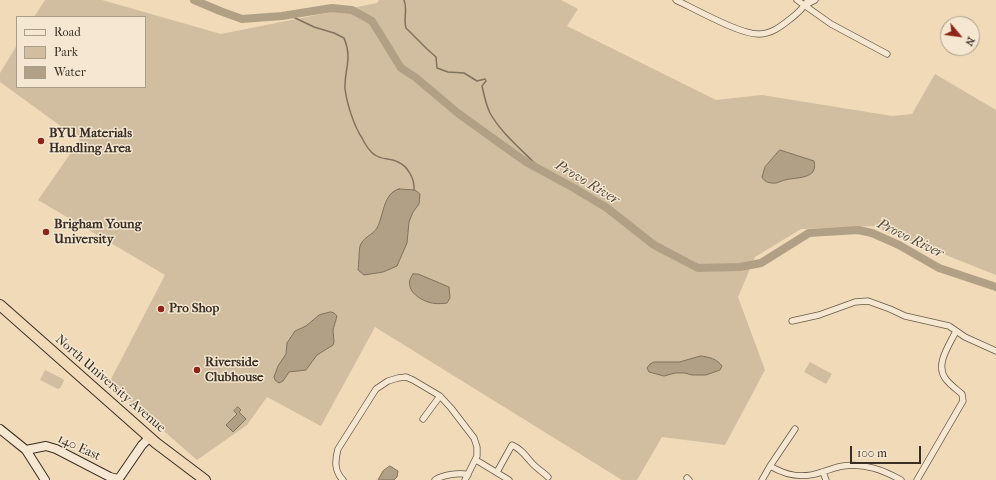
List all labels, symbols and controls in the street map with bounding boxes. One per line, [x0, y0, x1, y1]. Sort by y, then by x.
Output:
legend [16, 16, 146, 88]
north arrow [940, 16, 980, 56]
text: Road [54, 25, 81, 39]
text: N [962, 35, 978, 48]
text: Park [54, 45, 78, 59]
text: Water [54, 65, 86, 79]
place label: BYU Materials Handling Area [49, 126, 132, 157]
marker: BYU Materials Handling Area [36, 136, 46, 146]
water label: Provo River [552, 157, 622, 209]
water label: Provo River [874, 216, 946, 262]
place label: Brigham Young University [54, 217, 142, 248]
marker: Brigham Young University [41, 227, 51, 237]
place label: Pro Shop [169, 301, 219, 317]
marker: Pro Shop [156, 304, 166, 314]
street label: North University Avenue [52, 332, 168, 436]
place label: Riverside Clubhouse [205, 355, 264, 386]
marker: Riverside Clubhouse [192, 365, 202, 375]
street label: 140 East [55, 431, 103, 465]
scale bar [852, 438, 923, 464]
text: 100 m [857, 446, 887, 460]

